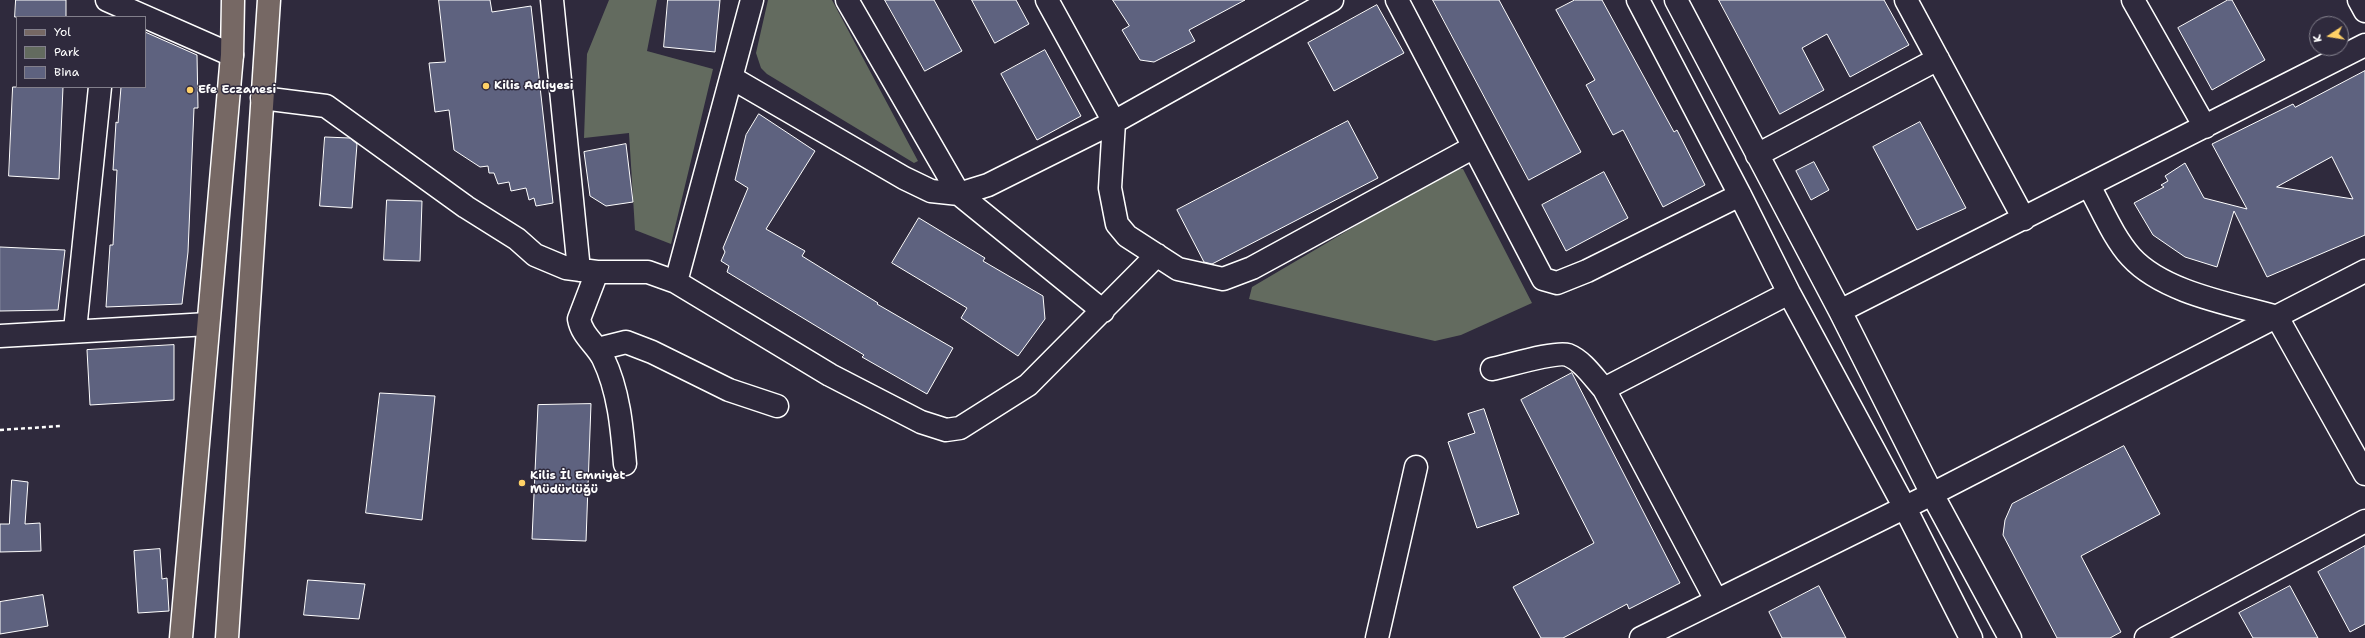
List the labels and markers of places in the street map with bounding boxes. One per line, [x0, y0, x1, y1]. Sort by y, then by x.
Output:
place label: Kilis Adliyesi [494, 79, 574, 93]
marker: Kilis Adliyesi [481, 81, 491, 91]
place label: Efe Eczanesi [198, 83, 276, 97]
marker: Efe Eczanesi [185, 85, 195, 95]
place label: Kilis İl Emniyet Müdürlüğü [530, 469, 625, 497]
marker: Kilis İl Emniyet Müdürlüğü [517, 478, 527, 488]

